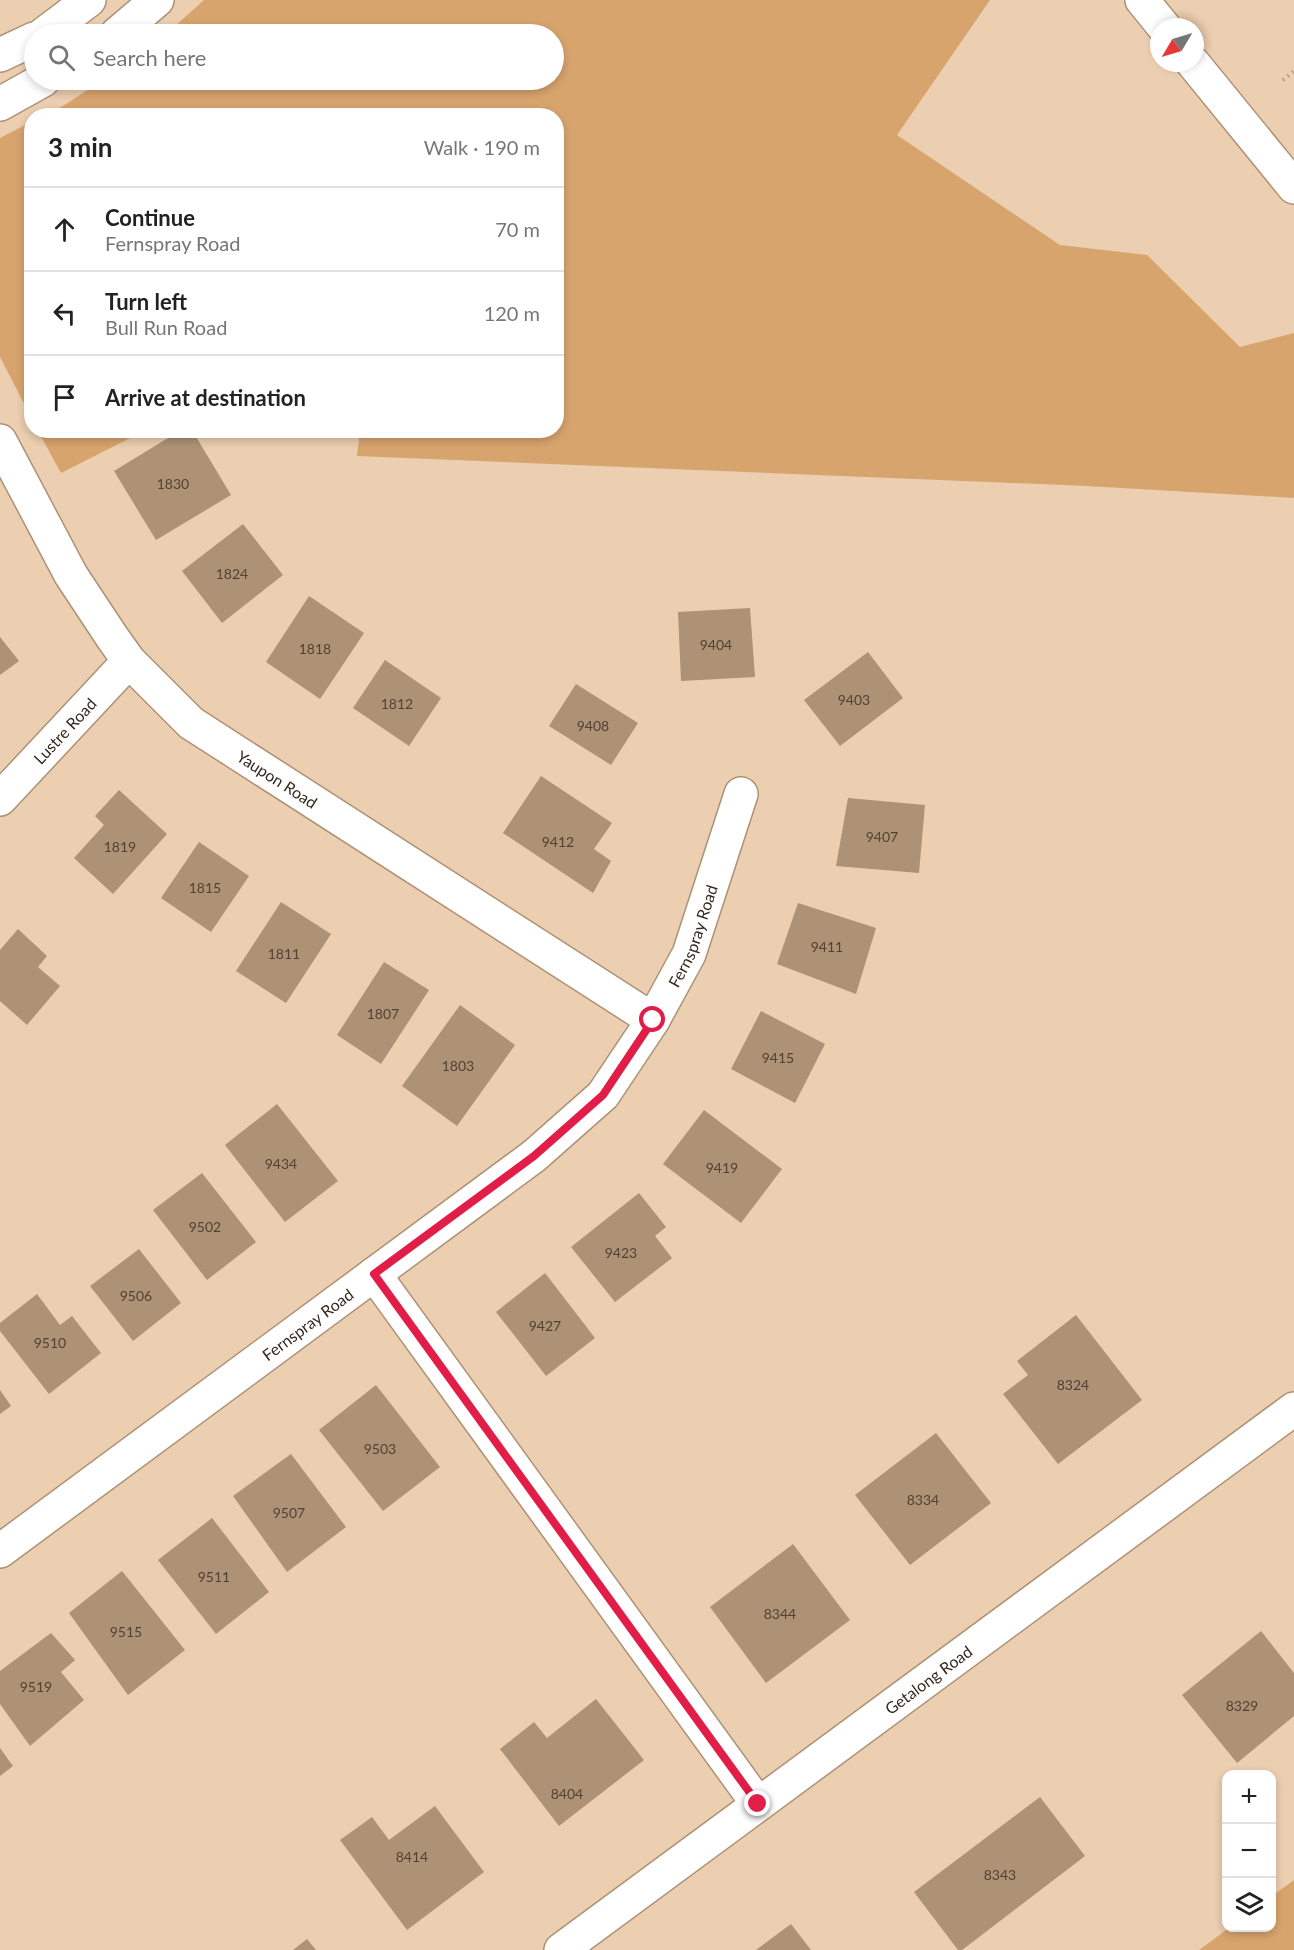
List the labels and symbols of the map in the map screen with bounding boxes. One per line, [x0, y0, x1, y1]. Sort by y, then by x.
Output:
north arrow [1150, 18, 1204, 72]
house number: 1830 [157, 475, 189, 492]
house number: 1824 [216, 565, 248, 582]
house number: 9404 [700, 636, 732, 653]
house number: 1818 [299, 640, 331, 657]
house number: 9403 [838, 691, 870, 708]
street label: Lustre Road [29, 694, 99, 767]
house number: 1812 [381, 695, 413, 712]
house number: 9408 [577, 717, 609, 734]
street label: Yaupon Road [234, 746, 321, 811]
house number: 9407 [866, 828, 898, 845]
house number: 9412 [542, 833, 574, 850]
house number: 1819 [104, 838, 136, 855]
house number: 1815 [189, 879, 221, 896]
street label: Fernspray Road [663, 882, 720, 990]
house number: 9411 [811, 938, 843, 955]
house number: 1811 [268, 945, 300, 962]
house number: 1807 [367, 1005, 399, 1022]
route start [639, 1006, 665, 1032]
house number: 9415 [762, 1049, 794, 1066]
house number: 1803 [442, 1057, 474, 1074]
house number: 9434 [265, 1155, 297, 1172]
house number: 9419 [706, 1159, 738, 1176]
house number: 9502 [189, 1218, 221, 1235]
house number: 9423 [605, 1244, 637, 1261]
street label: Fernspray Road [258, 1284, 356, 1364]
house number: 9506 [120, 1287, 152, 1304]
house number: 9427 [529, 1317, 561, 1334]
house number: 9510 [34, 1334, 66, 1351]
house number: 8324 [1057, 1376, 1089, 1393]
house number: 9503 [364, 1440, 396, 1457]
house number: 8334 [907, 1491, 939, 1508]
house number: 9507 [273, 1504, 305, 1521]
house number: 9511 [198, 1568, 230, 1585]
house number: 8344 [764, 1605, 796, 1622]
house number: 9515 [110, 1623, 142, 1640]
street label: Getalong Road [881, 1641, 975, 1718]
house number: 9519 [20, 1678, 52, 1695]
house number: 8329 [1226, 1697, 1258, 1714]
house number: 8404 [551, 1785, 583, 1802]
route end [744, 1790, 770, 1816]
house number: 8414 [396, 1848, 428, 1865]
house number: 8343 [984, 1866, 1016, 1883]

